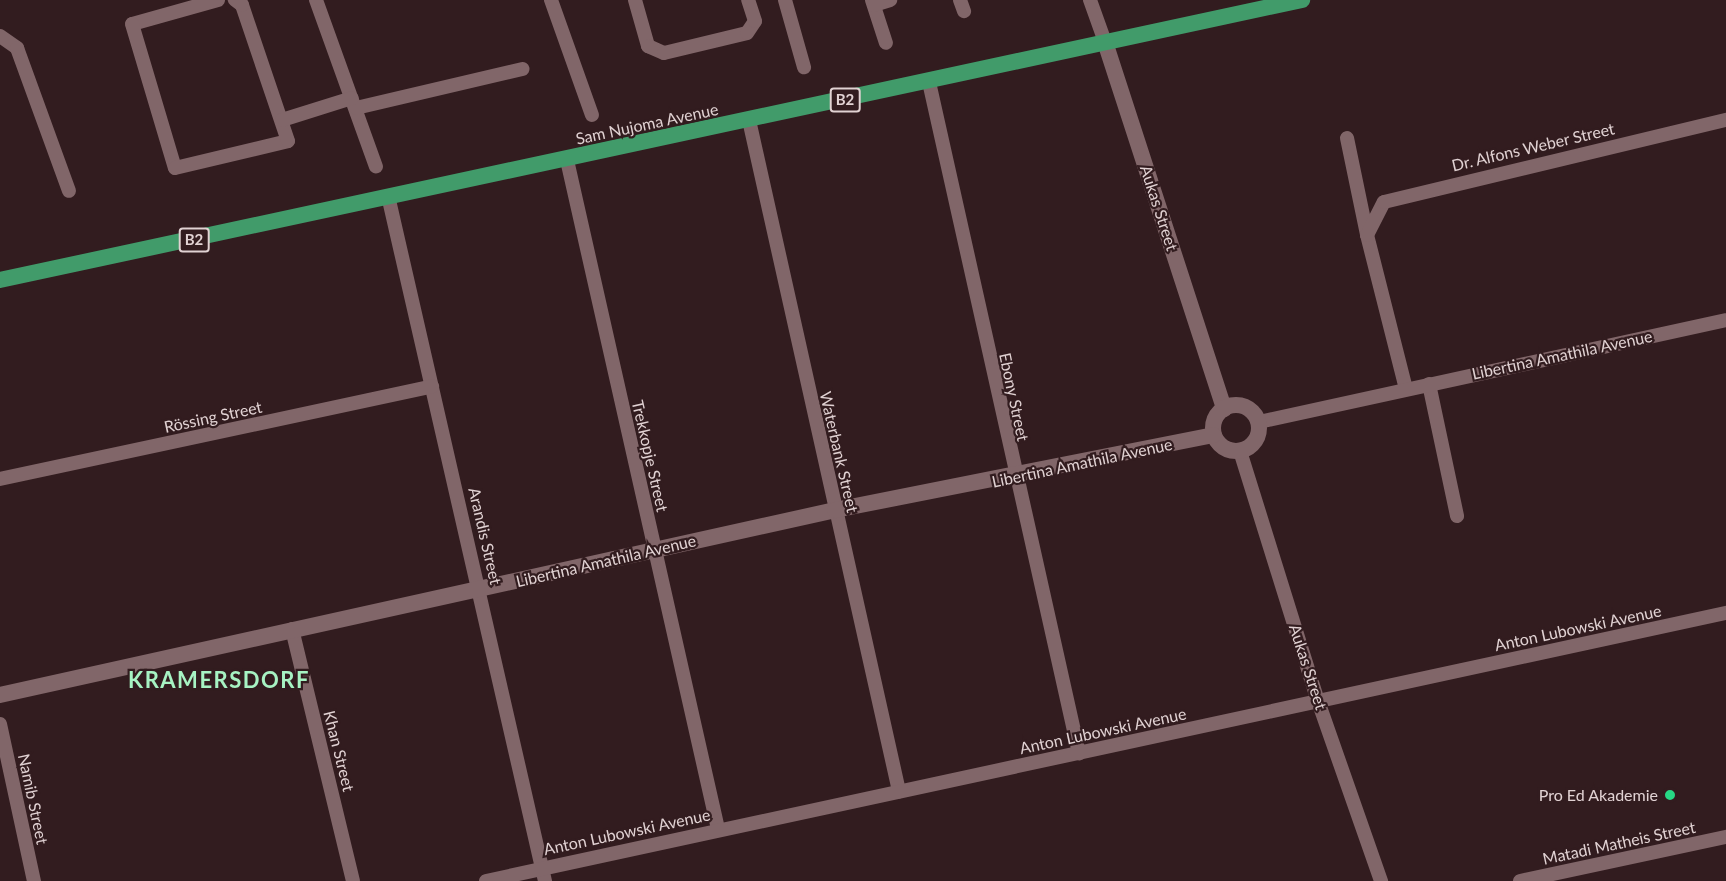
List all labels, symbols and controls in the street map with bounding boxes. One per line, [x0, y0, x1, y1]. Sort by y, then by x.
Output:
road number: B2 [828, 88, 862, 112]
street label: Sam Nujoma Avenue [574, 99, 720, 149]
street label: Dr. Alfons Weber Street [1449, 119, 1617, 175]
street label: Aukas Street [1136, 163, 1182, 253]
road number: B2 [178, 228, 210, 252]
street label: Libertina Amathila Avenue [1469, 326, 1655, 384]
street label: Ebony Street [995, 351, 1033, 443]
street label: Waterbank Street [816, 390, 862, 514]
street label: Rössing Street [162, 397, 264, 437]
street label: Trekkopje Street [628, 398, 672, 514]
street label: Libertina Amathila Avenue [989, 434, 1175, 492]
street label: Arandis Street [464, 485, 506, 587]
street label: Libertina Amathila Avenue [514, 531, 698, 591]
street label: Anton Lubowski Avenue [1493, 601, 1663, 655]
street label: Aukas Street [1285, 622, 1331, 712]
district label: KRAMERSDORF [128, 667, 310, 693]
street label: Anton Lubowski Avenue [1018, 704, 1188, 758]
street label: Khan Street [320, 709, 358, 793]
street label: Namib Street [14, 752, 52, 846]
place label: Pro Ed Akademie [1538, 785, 1658, 805]
marker: Pro Ed Akademie [1663, 788, 1677, 802]
street label: Anton Lubowski Avenue [542, 805, 712, 859]
street label: Matadi Matheis Street [1541, 817, 1697, 869]

